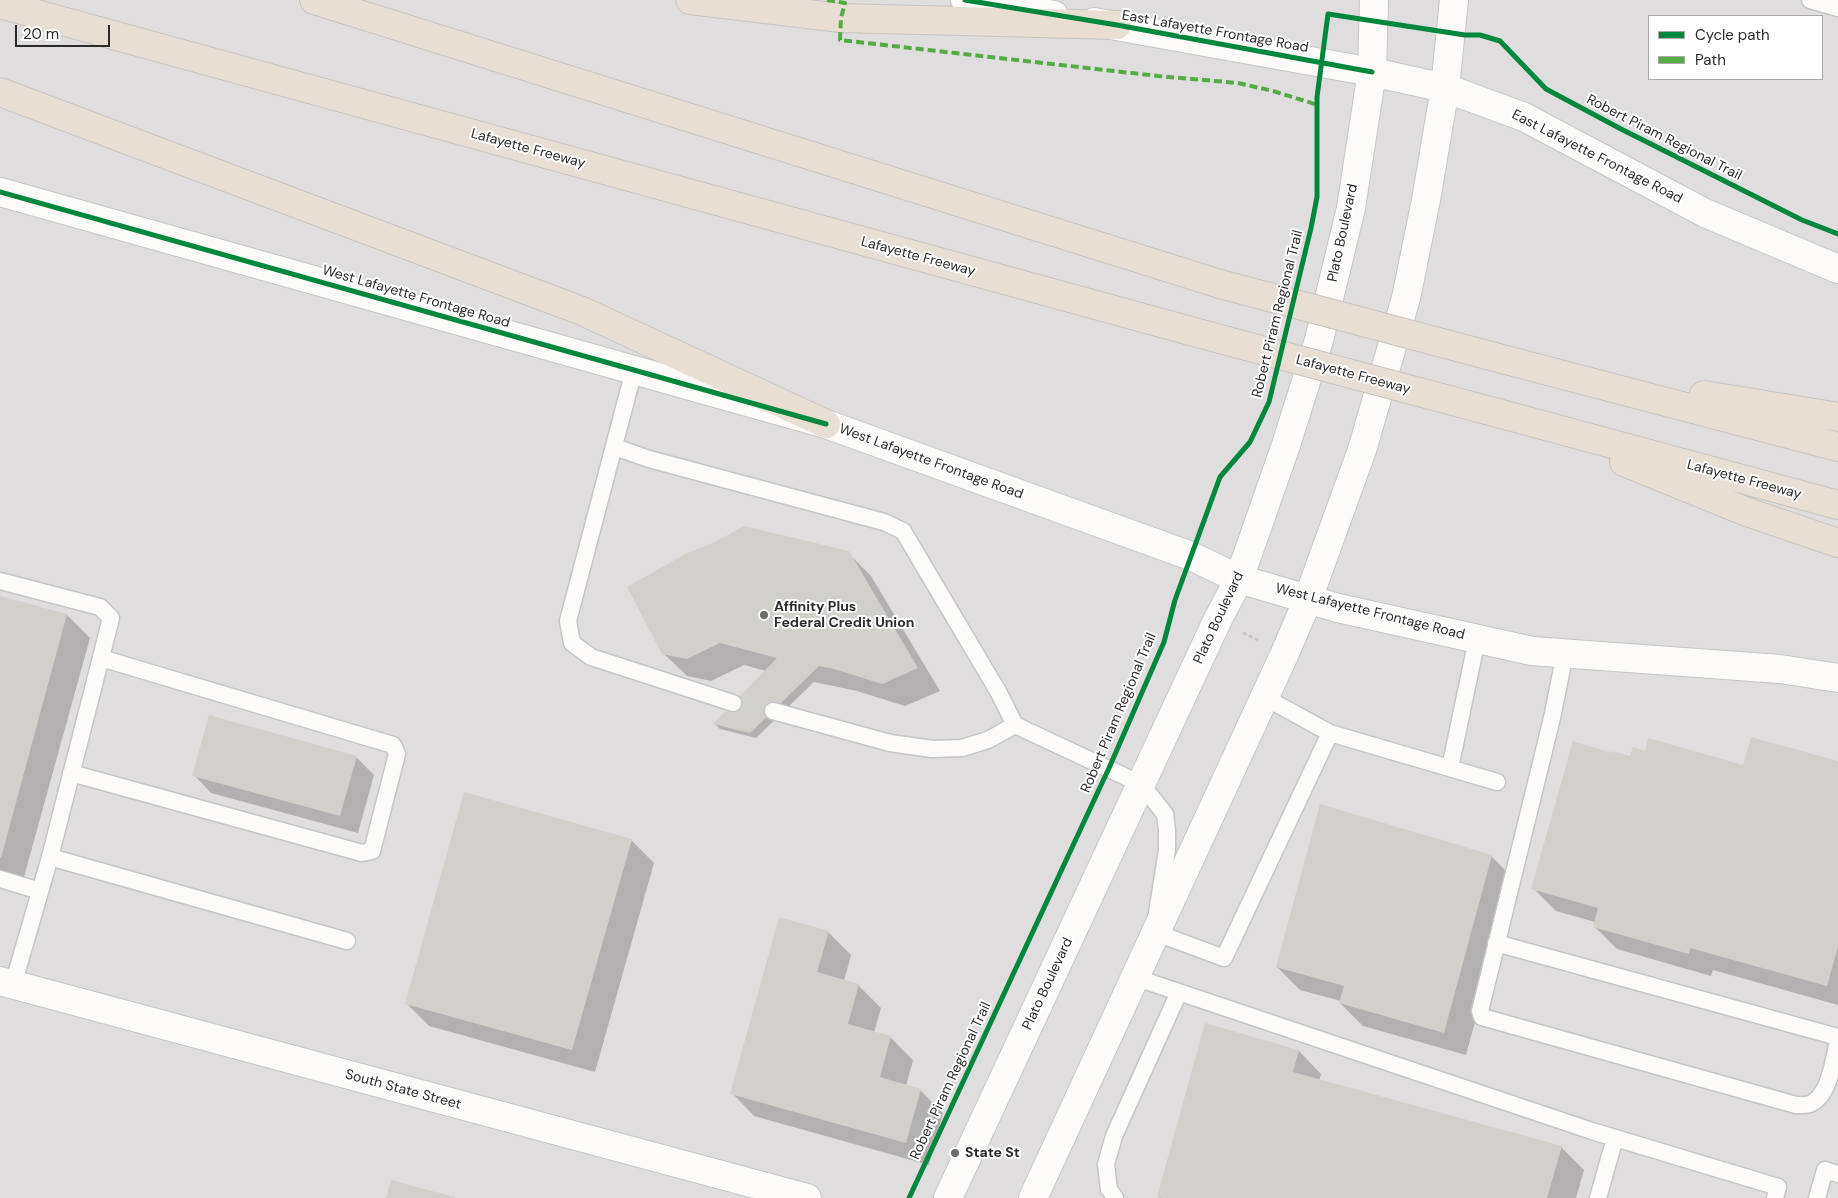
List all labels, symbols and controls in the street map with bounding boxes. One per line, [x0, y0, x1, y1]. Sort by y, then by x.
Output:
street label: East Lafayette Frontage Road [1120, 7, 1310, 57]
scale bar [18, 15, 112, 47]
legend [1648, 15, 1823, 80]
text: 20 m [23, 24, 59, 44]
text: Cycle path [1695, 25, 1770, 45]
text: Path [1695, 50, 1726, 70]
street label: Robert Piram Regional Trail [1584, 91, 1744, 185]
street label: East Lafayette Frontage Road [1509, 107, 1685, 207]
street label: Lafayette Freeway [469, 126, 587, 172]
street label: Plato Boulevard [1324, 182, 1362, 284]
street label: Robert Piram Regional Trail [1249, 229, 1307, 399]
street label: Lafayette Freeway [859, 234, 977, 280]
street label: West Lafayette Frontage Road [320, 262, 512, 332]
street label: Lafayette Freeway [1294, 352, 1412, 398]
street label: West Lafayette Frontage Road [837, 421, 1025, 503]
street label: Lafayette Freeway [1685, 457, 1803, 503]
street label: Plato Boulevard [1190, 569, 1248, 667]
street label: West Lafayette Frontage Road [1274, 580, 1466, 644]
place label: Affinity Plus Federal Credit Union [774, 599, 914, 632]
marker: Affinity Plus Federal Credit Union [758, 609, 770, 621]
street label: Robert Piram Regional Trail [1078, 631, 1160, 795]
street label: Plato Boulevard [1019, 935, 1077, 1033]
street label: Robert Piram Regional Trail [907, 1000, 995, 1162]
street label: South State Street [343, 1066, 463, 1114]
place label: State St [965, 1145, 1020, 1161]
marker: State St [949, 1147, 961, 1159]

